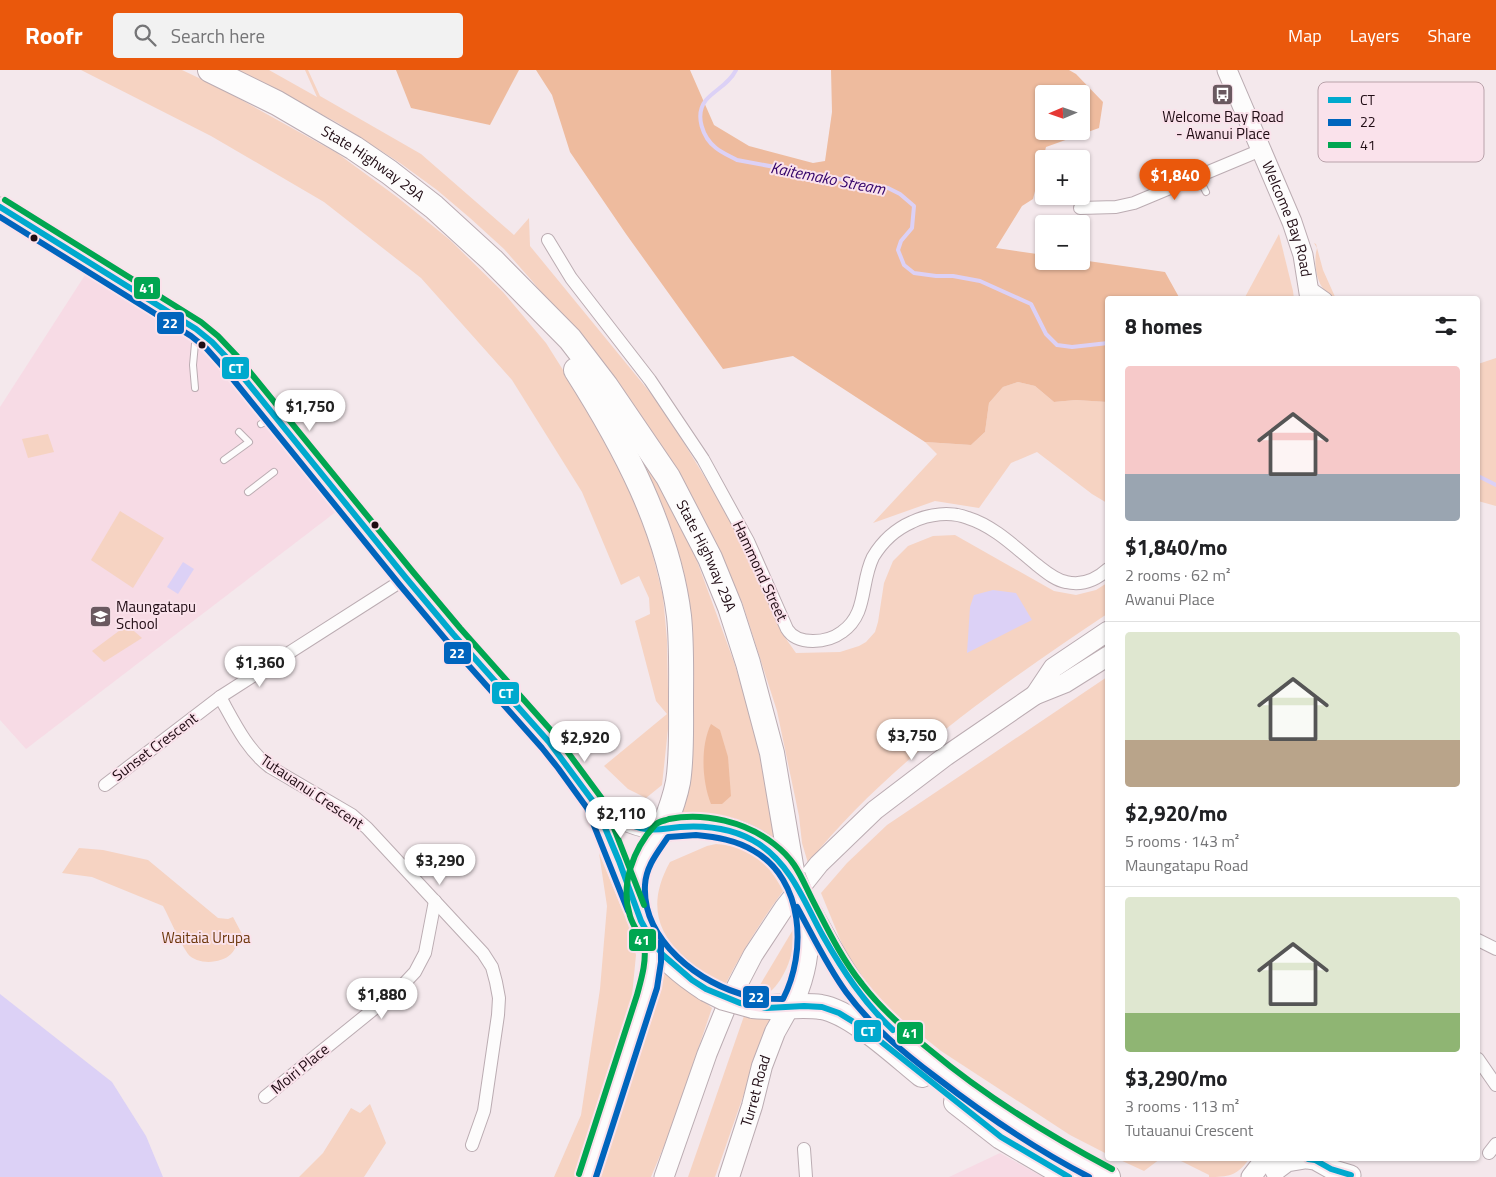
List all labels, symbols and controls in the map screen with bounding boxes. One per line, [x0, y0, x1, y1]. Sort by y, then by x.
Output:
search box [113, 13, 463, 58]
text: Roofr [25, 17, 83, 53]
icon: search [131, 21, 159, 49]
text: Search here [171, 21, 265, 50]
text: Map [1288, 22, 1322, 49]
text: Layers [1350, 22, 1399, 49]
text: Share [1427, 22, 1471, 49]
bus stop icon: Welcome Bay Road - Awanui Place [1211, 82, 1235, 106]
legend [1318, 82, 1484, 162]
north arrow [1035, 85, 1090, 140]
map controls [1035, 85, 1090, 270]
text: CT [1360, 89, 1376, 110]
place label: Welcome Bay Road - Awanui Place [1162, 105, 1284, 145]
text: 22 [1360, 111, 1376, 132]
street label: State Highway 29A [317, 119, 430, 207]
text: 41 [1360, 134, 1376, 155]
button: + [1035, 150, 1090, 205]
water label: Kaitemako Stream [769, 155, 888, 201]
street label: Welcome Bay Road [1256, 157, 1318, 278]
pin: $1,840 [1134, 158, 1216, 201]
text: $1,840 [1150, 163, 1200, 187]
button: − [1035, 215, 1090, 270]
unlabelled marker [29, 233, 39, 243]
line badge: 41 [133, 276, 161, 300]
text: 41 [139, 277, 155, 298]
text: 8 homes [1125, 310, 1202, 342]
line badge: 22 [156, 311, 185, 335]
text: 22 [162, 312, 178, 333]
icon: filters [1432, 312, 1460, 340]
unlabelled marker [197, 340, 207, 350]
line badge: CT [221, 356, 250, 380]
text: CT [229, 357, 244, 378]
pin: $1,750 [269, 390, 351, 432]
text: $1,750 [285, 394, 335, 418]
icon: home [1248, 399, 1338, 489]
street label: State Highway 29A [671, 496, 743, 615]
street label: Hammond Street [727, 517, 794, 626]
unlabelled marker [370, 520, 380, 530]
text: $1,840/mo [1125, 531, 1227, 563]
text: 2 rooms · 62 m² [1125, 563, 1230, 587]
text: Awanui Place [1125, 587, 1215, 611]
place label: Maungatapu School [116, 595, 196, 635]
school or university icon: Maungatapu School [88, 604, 112, 628]
line badge: 22 [443, 641, 472, 665]
text: 22 [449, 642, 465, 663]
pin: $1,360 [219, 646, 301, 688]
text: $1,360 [235, 650, 285, 674]
icon: home [1248, 664, 1338, 754]
line badge: CT [491, 681, 520, 705]
text: CT [499, 682, 514, 703]
street label: Sunset Crescent [107, 706, 203, 787]
pin: $3,750 [871, 718, 953, 761]
pin: $2,920 [544, 720, 626, 763]
text: $3,750 [887, 723, 937, 747]
text: $2,920 [560, 725, 610, 749]
street label: Tutauanui Crescent [256, 748, 369, 835]
pin: $2,110 [580, 796, 662, 839]
text: $2,920/mo [1125, 797, 1227, 829]
text: $2,110 [596, 801, 646, 825]
text: 5 rooms · 143 m² [1125, 829, 1239, 853]
pin: $3,290 [399, 844, 481, 886]
text: $3,290 [415, 848, 465, 872]
text: Maungatapu Road [1125, 853, 1249, 877]
park label: Waitaia Urupa [162, 926, 251, 949]
line badge: 41 [628, 928, 657, 952]
text: 41 [634, 929, 650, 950]
icon: home [1248, 929, 1338, 1019]
pin: $1,880 [341, 978, 423, 1020]
text: $1,880 [357, 982, 407, 1006]
line badge: 22 [742, 985, 770, 1009]
text: 22 [748, 986, 764, 1007]
line badge: CT [853, 1019, 882, 1043]
text: CT [861, 1020, 876, 1041]
line badge: 41 [896, 1021, 924, 1045]
text: 41 [902, 1022, 918, 1043]
street label: Moiri Place [265, 1038, 334, 1099]
street label: Turret Road [734, 1052, 776, 1130]
text: $3,290/mo [1125, 1062, 1227, 1094]
text: 3 rooms · 113 m² [1125, 1094, 1239, 1118]
text: Tutauanui Crescent [1125, 1118, 1253, 1142]

